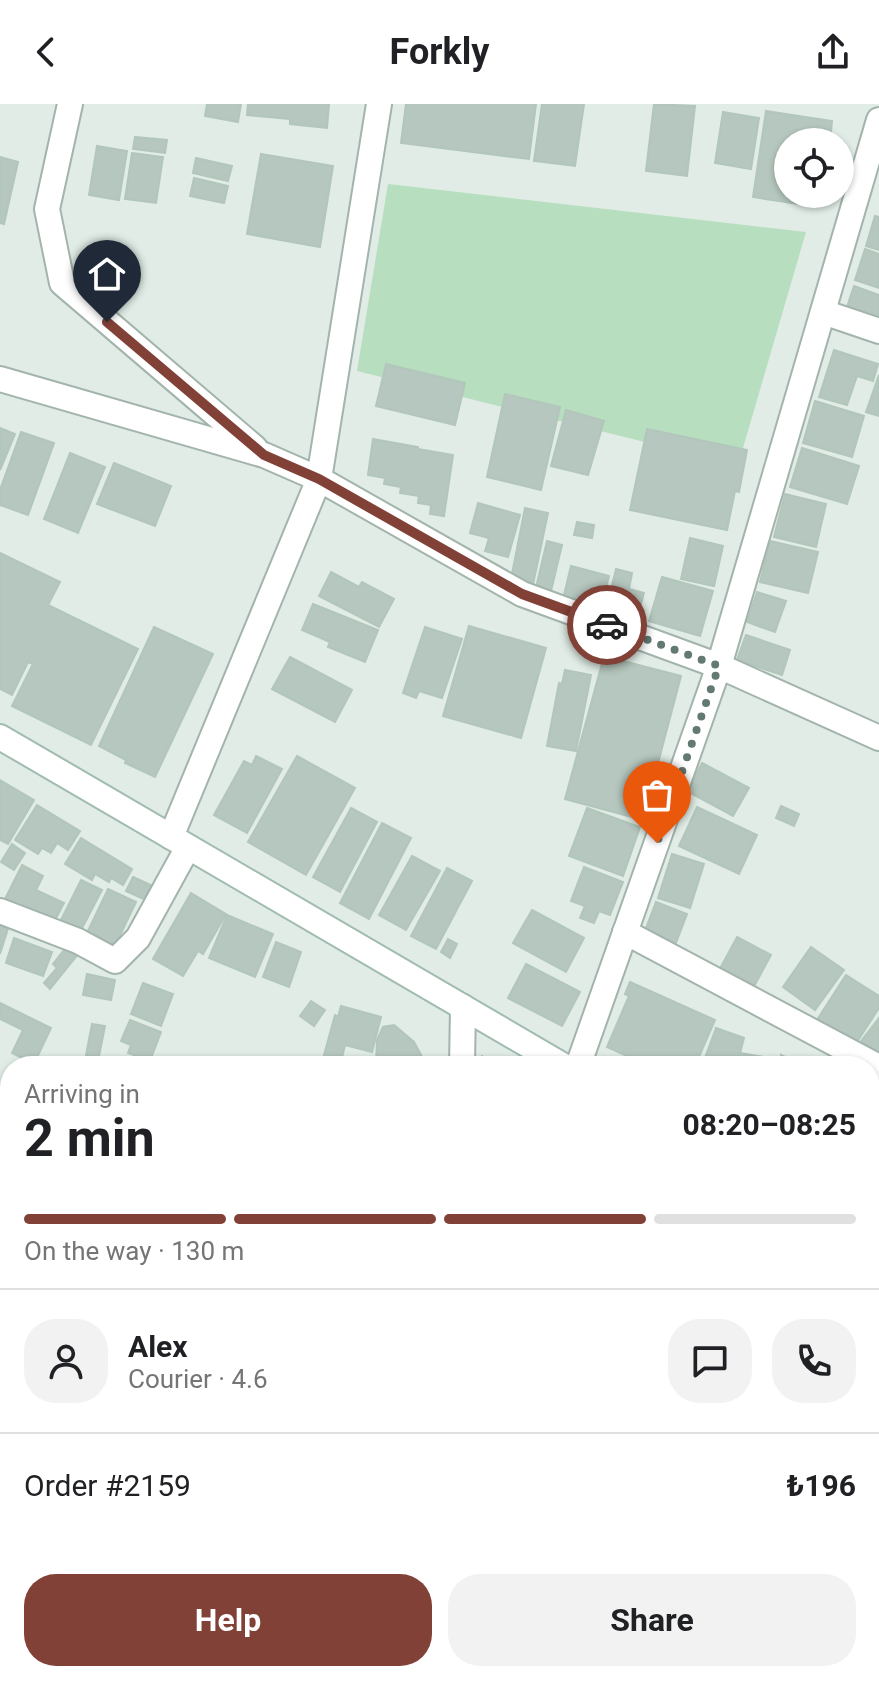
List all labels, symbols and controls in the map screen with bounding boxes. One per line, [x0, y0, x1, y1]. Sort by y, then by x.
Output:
icon: back [24, 30, 68, 74]
icon: share [811, 30, 855, 74]
text: Forkly [390, 31, 489, 73]
map controls [774, 128, 854, 208]
button: locate [774, 128, 854, 208]
pin [73, 240, 141, 322]
icon: home [85, 252, 129, 296]
courier [567, 585, 647, 665]
icon: car [585, 603, 629, 647]
pin [623, 761, 691, 843]
icon: bag [635, 773, 679, 817]
text: Arriving in [24, 1079, 140, 1109]
text: 08:20–08:25 [682, 1107, 856, 1142]
text: 2 min [24, 1108, 155, 1169]
text: On the way · 130 m [24, 1236, 244, 1266]
button: person [24, 1319, 108, 1403]
button: chat [668, 1319, 752, 1403]
button: phone [772, 1319, 856, 1403]
text: Alex [128, 1329, 188, 1364]
text: Courier · 4.6 [128, 1364, 268, 1394]
text: Order #2159 [24, 1468, 191, 1503]
text: ₺196 [787, 1468, 856, 1503]
button: Help [24, 1574, 432, 1666]
button: Share [448, 1574, 856, 1666]

